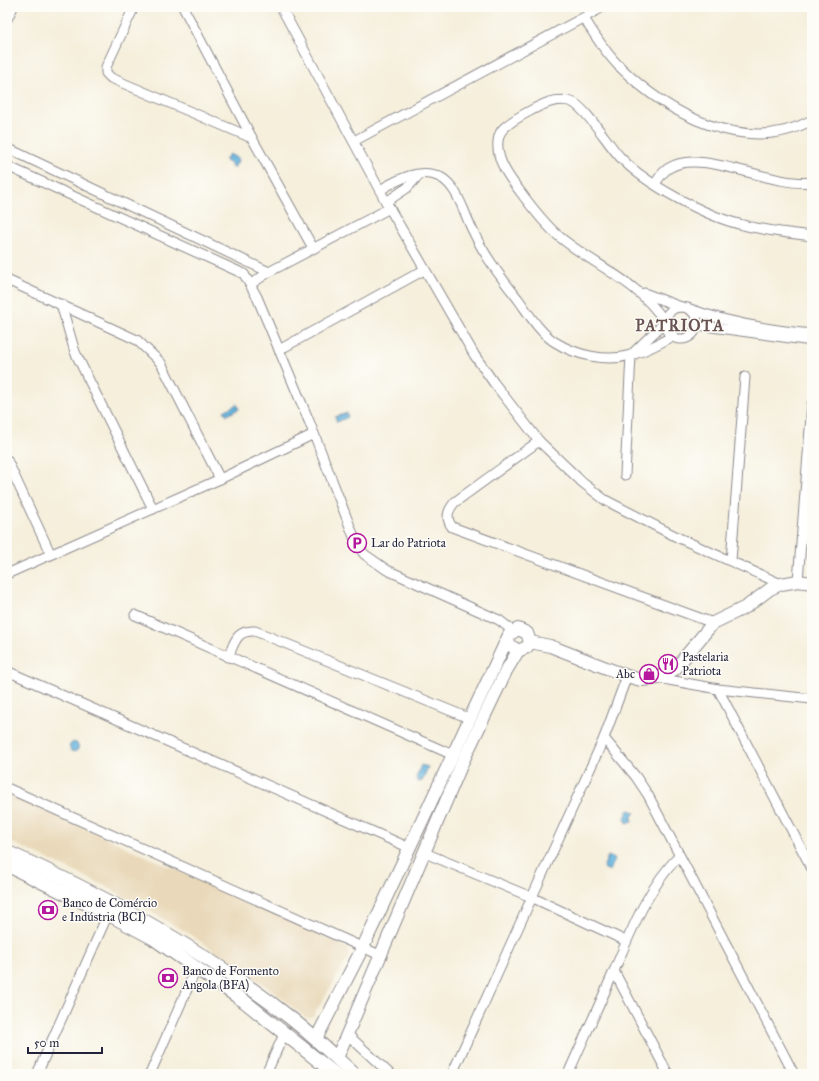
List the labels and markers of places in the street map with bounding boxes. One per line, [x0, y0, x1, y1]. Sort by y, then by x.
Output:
parking icon: Lar do Patriota [346, 532, 368, 554]
place label: Lar do Patriota [371, 536, 447, 550]
place label: Pastelaria Patriota [682, 650, 729, 678]
restaurant icon: Pastelaria Patriota [657, 653, 679, 675]
shop icon: Abc [638, 663, 660, 685]
place label: Abc [615, 667, 635, 681]
place label: Banco de Comércio e Indústria (BCI) [62, 896, 157, 924]
bank icon: Banco de Comércio e Indústria (BCI) [37, 899, 59, 921]
place label: Banco de Formento Angola (BFA) [181, 964, 279, 993]
bank icon: Banco de Formento Angola (BFA) [157, 967, 179, 989]

